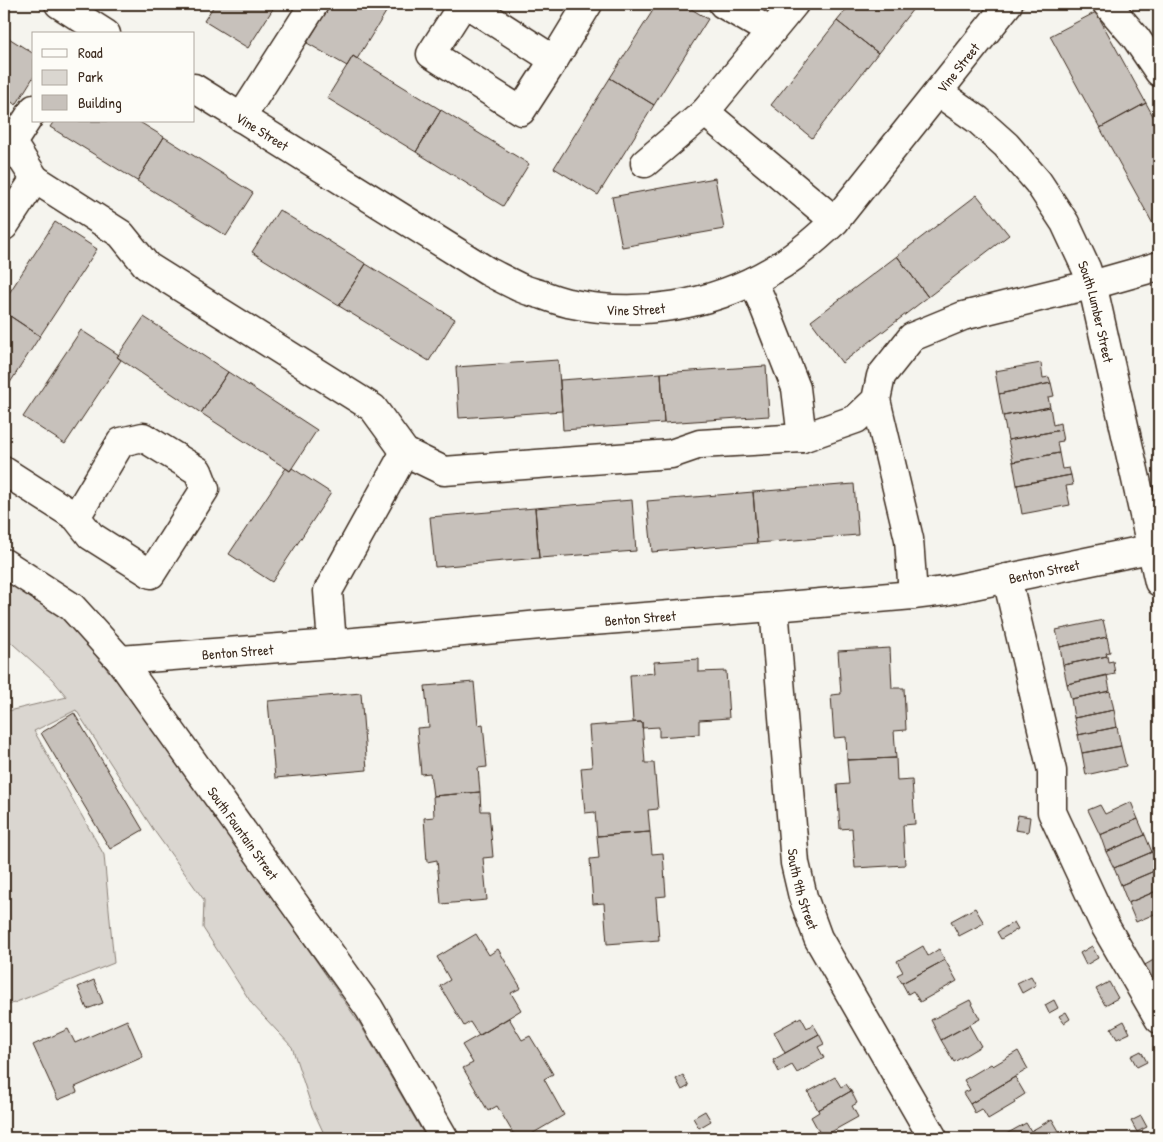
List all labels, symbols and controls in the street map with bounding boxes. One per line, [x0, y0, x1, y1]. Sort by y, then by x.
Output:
legend [32, 32, 195, 122]
street label: Vine Street [932, 38, 983, 96]
text: Road [78, 42, 103, 63]
text: Park [78, 66, 103, 87]
text: Building [78, 92, 122, 113]
street label: Vine Street [233, 107, 293, 155]
street label: South Lumber Street [1074, 257, 1119, 364]
street label: Vine Street [606, 297, 666, 319]
street label: Benton Street [1007, 554, 1081, 587]
street label: Benton Street [604, 605, 677, 630]
street label: Benton Street [201, 639, 274, 663]
street label: South Fountain Street [204, 782, 284, 883]
street label: South 9th Street [784, 848, 824, 932]

